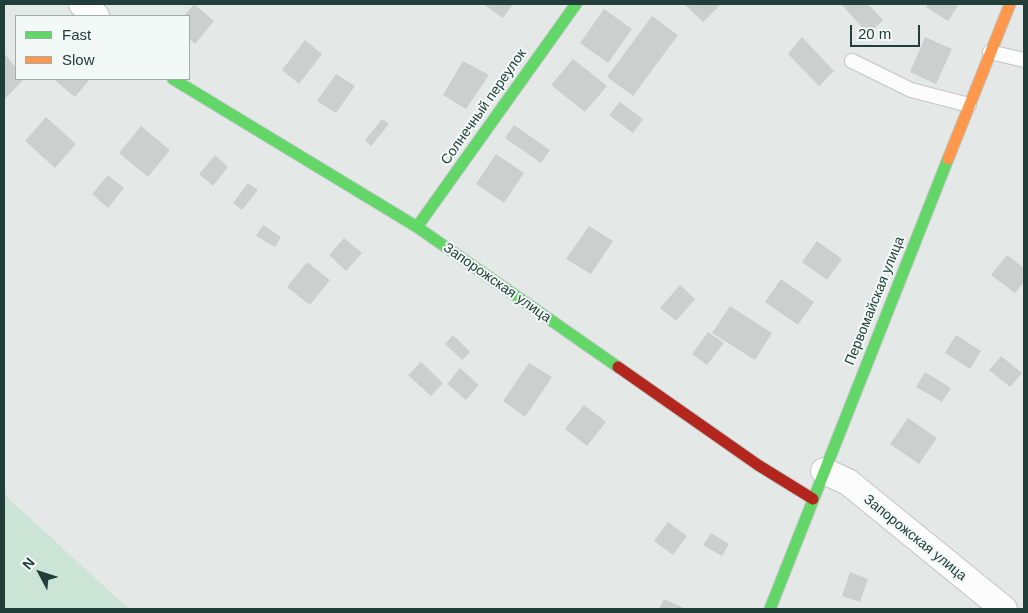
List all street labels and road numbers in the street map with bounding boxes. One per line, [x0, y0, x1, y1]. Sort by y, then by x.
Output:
street label: Солнечный переулок [438, 46, 530, 168]
street label: Первомайская улица [842, 234, 908, 368]
street label: Запорожская улица [440, 240, 554, 326]
street label: Запорожская улица [860, 491, 970, 585]

